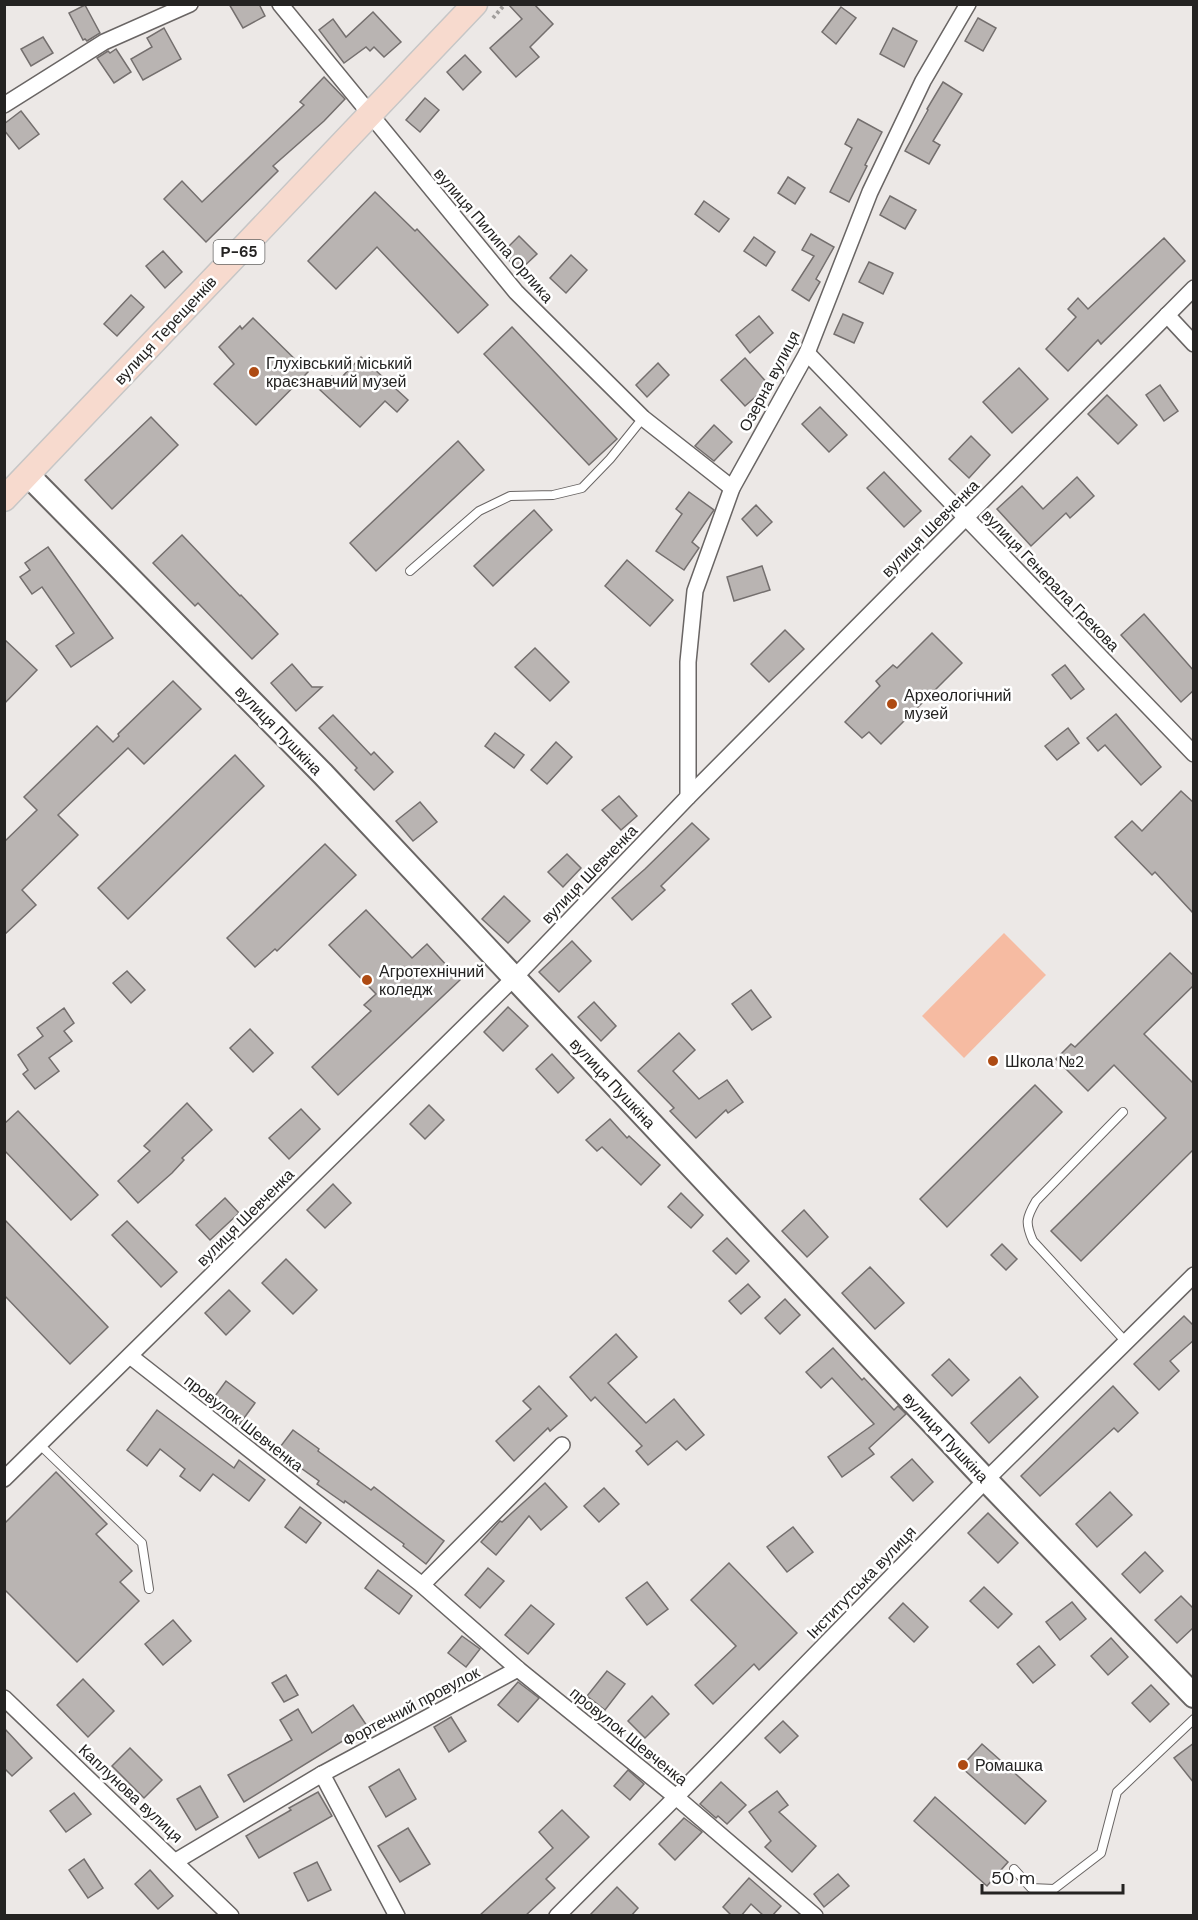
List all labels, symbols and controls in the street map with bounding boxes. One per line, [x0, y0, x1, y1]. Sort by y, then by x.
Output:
street label: вулиця Пилипа Орлика [429, 164, 558, 307]
road number: Р-65 [214, 240, 264, 264]
street label: вулиця Терещенків [109, 271, 221, 389]
street label: Озерна вулиця [734, 327, 805, 435]
place label: Глухівський міський краєзнавчий музей [266, 353, 412, 392]
marker: Глухівський міський краєзнавчий музей [247, 365, 261, 379]
street label: вулиця Шевченка [877, 475, 984, 582]
street label: вулиця Генерала Грекова [977, 505, 1124, 656]
street label: вулиця Пушкіна [231, 681, 327, 780]
place label: Археологічний музей [904, 685, 1012, 724]
marker: Археологічний музей [885, 697, 899, 711]
street label: вулиця Шевченка [537, 820, 642, 928]
place label: Агротехнічний коледж [379, 961, 484, 1000]
marker: Агротехнічний коледж [360, 973, 374, 987]
street label: вулиця Пушкіна [565, 1033, 660, 1133]
place label: Школа №2 [1005, 1051, 1084, 1072]
marker: Школа №2 [986, 1054, 1000, 1068]
street label: вулиця Шевченка [192, 1164, 299, 1271]
street label: провулок Шевченка [180, 1370, 308, 1477]
street label: вулиця Пушкіна [898, 1387, 993, 1487]
street label: Інститутська вулиця [802, 1521, 921, 1643]
street label: Фортечний провулок [339, 1661, 484, 1751]
street label: провулок Шевченка [566, 1682, 692, 1790]
street label: Каплунова вулиця [74, 1740, 187, 1847]
place label: Ромашка [975, 1755, 1043, 1776]
marker: Ромашка [956, 1758, 970, 1772]
scale bar [982, 1857, 1123, 1895]
text: 50 m [991, 1866, 1035, 1890]

